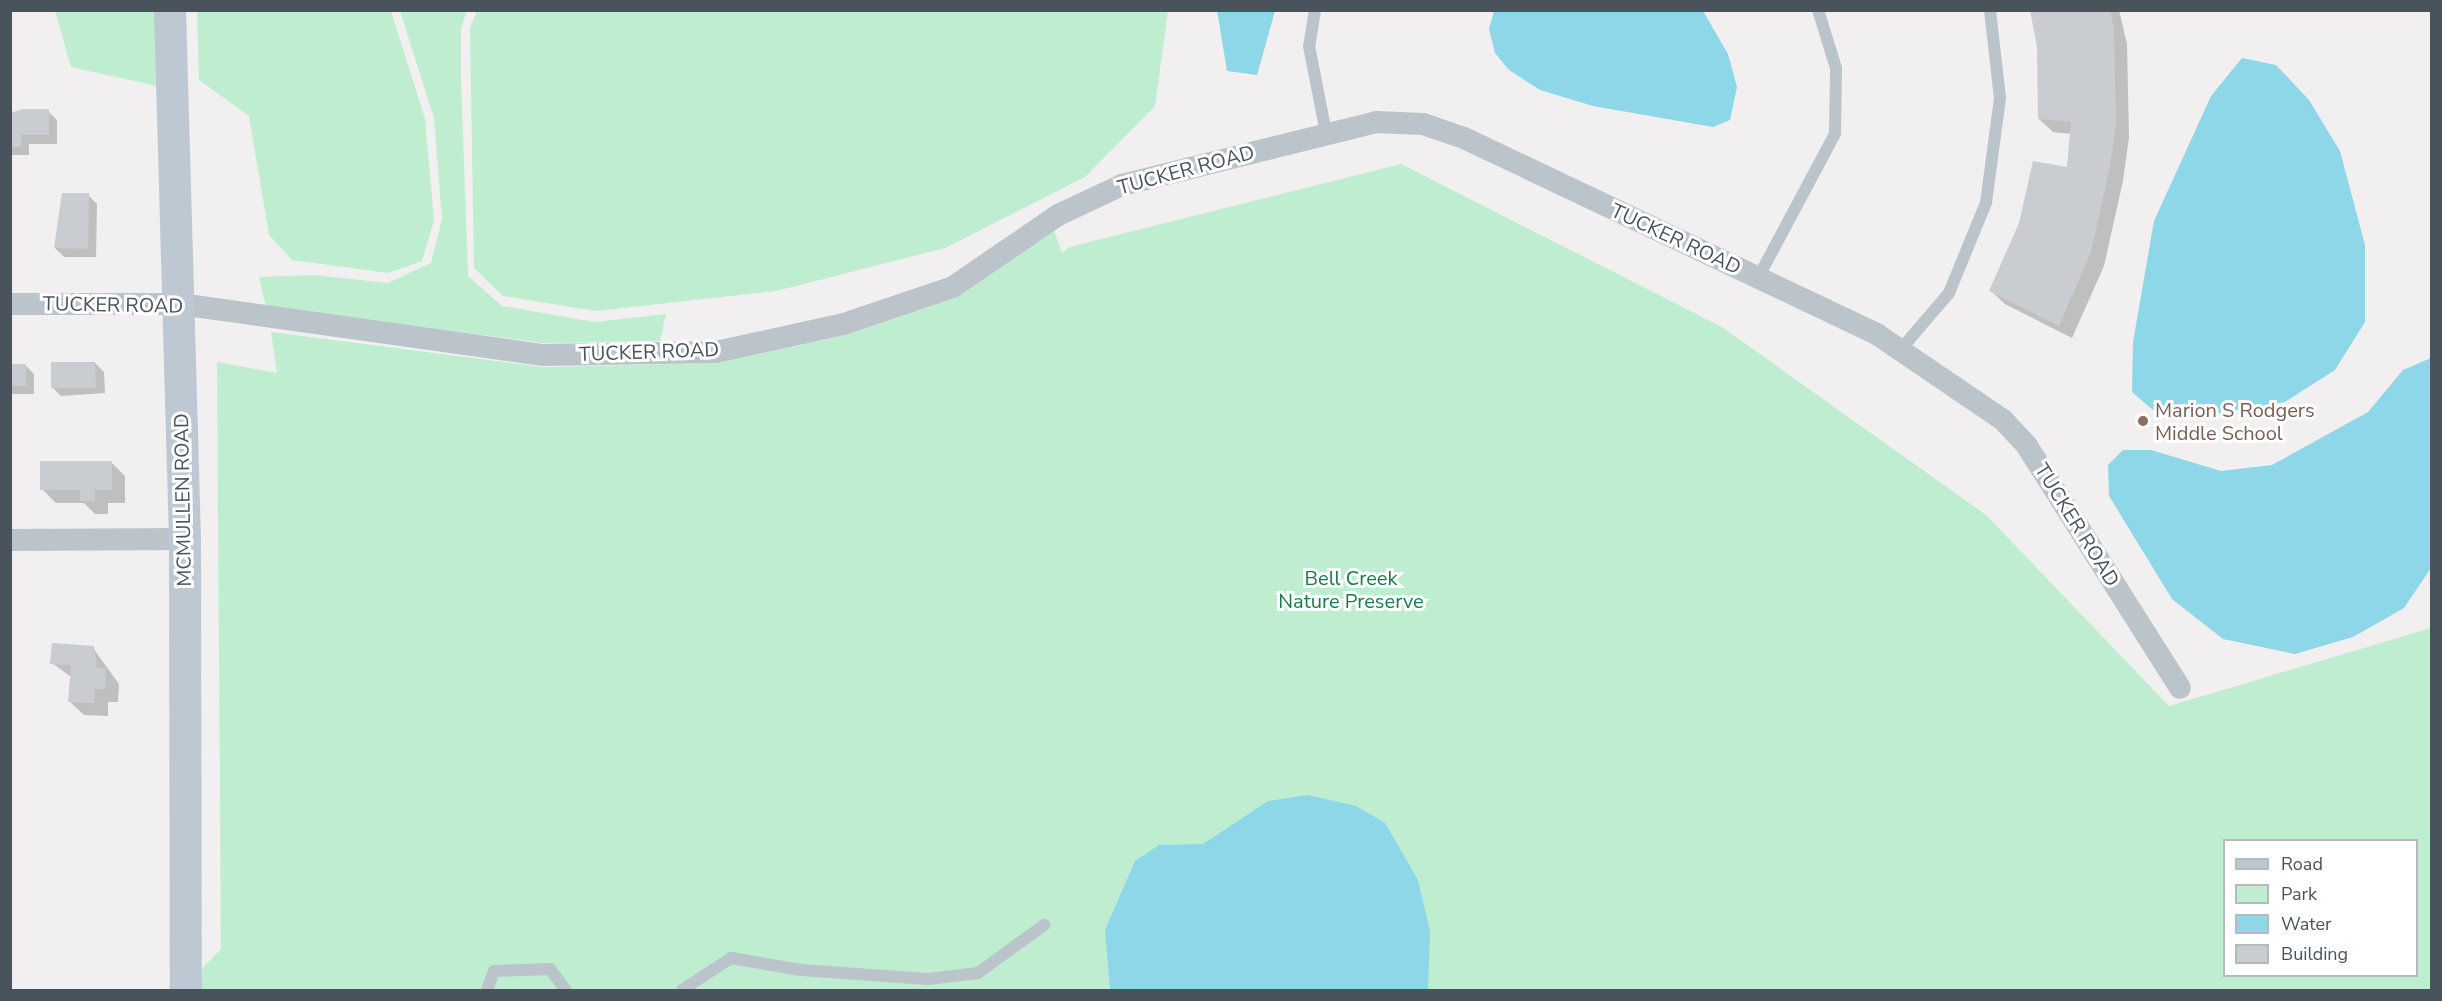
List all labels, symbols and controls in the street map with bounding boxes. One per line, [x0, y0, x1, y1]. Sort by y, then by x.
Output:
street label: TUCKER ROAD [1115, 140, 1257, 200]
street label: TUCKER ROAD [1607, 198, 1745, 280]
street label: TUCKER ROAD [43, 292, 183, 318]
street label: TUCKER ROAD [578, 338, 720, 366]
place label: Marion S Rodgers Middle School [2155, 398, 2315, 445]
street label: MCMULLEN ROAD [169, 413, 197, 587]
marker: Marion S Rodgers Middle School [2136, 414, 2150, 428]
street label: TUCKER ROAD [2030, 459, 2124, 591]
park label: Bell Creek Nature Preserve [1278, 566, 1424, 613]
legend [2223, 839, 2418, 977]
text: Road [2281, 852, 2323, 876]
text: Park [2281, 882, 2317, 906]
text: Water [2281, 912, 2332, 936]
text: Building [2281, 942, 2348, 966]

